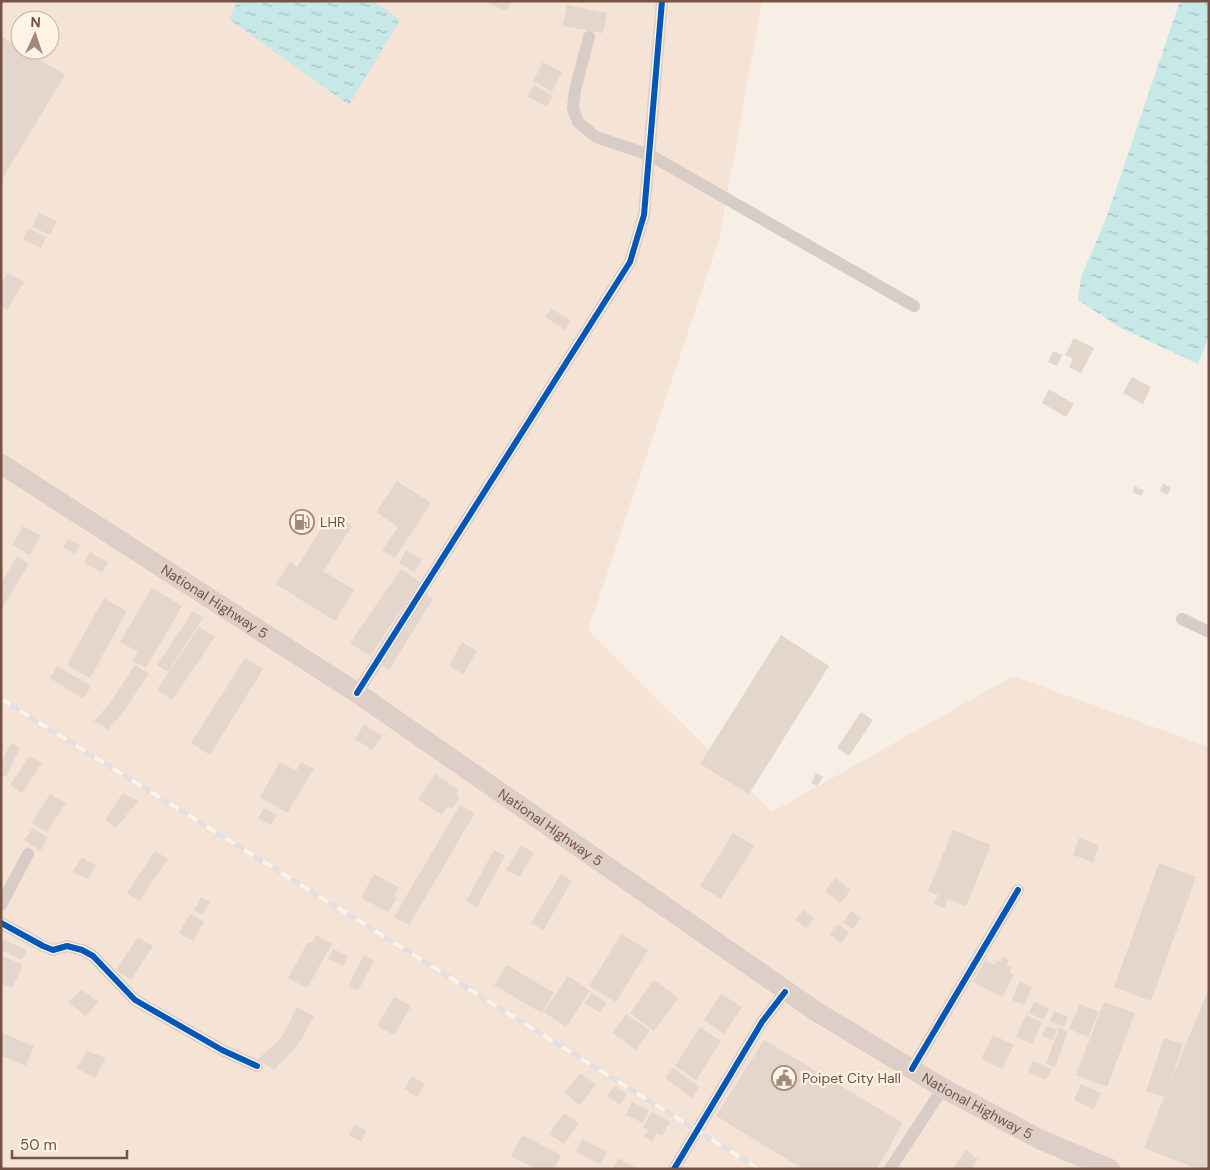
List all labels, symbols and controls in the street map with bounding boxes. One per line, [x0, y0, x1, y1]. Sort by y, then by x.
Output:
north arrow [10, 10, 60, 60]
text: N [30, 13, 41, 31]
fuel station icon: LHR [289, 509, 315, 535]
place label: LHR [320, 513, 345, 531]
street label: National Highway 5 [158, 560, 271, 642]
street label: National Highway 5 [495, 785, 607, 870]
public building icon: Poipet City Hall [771, 1065, 797, 1091]
street label: National Highway 5 [919, 1068, 1036, 1143]
place label: Poipet City Hall [802, 1069, 901, 1087]
scale bar [12, 1128, 128, 1160]
text: 50 m [20, 1135, 57, 1155]

